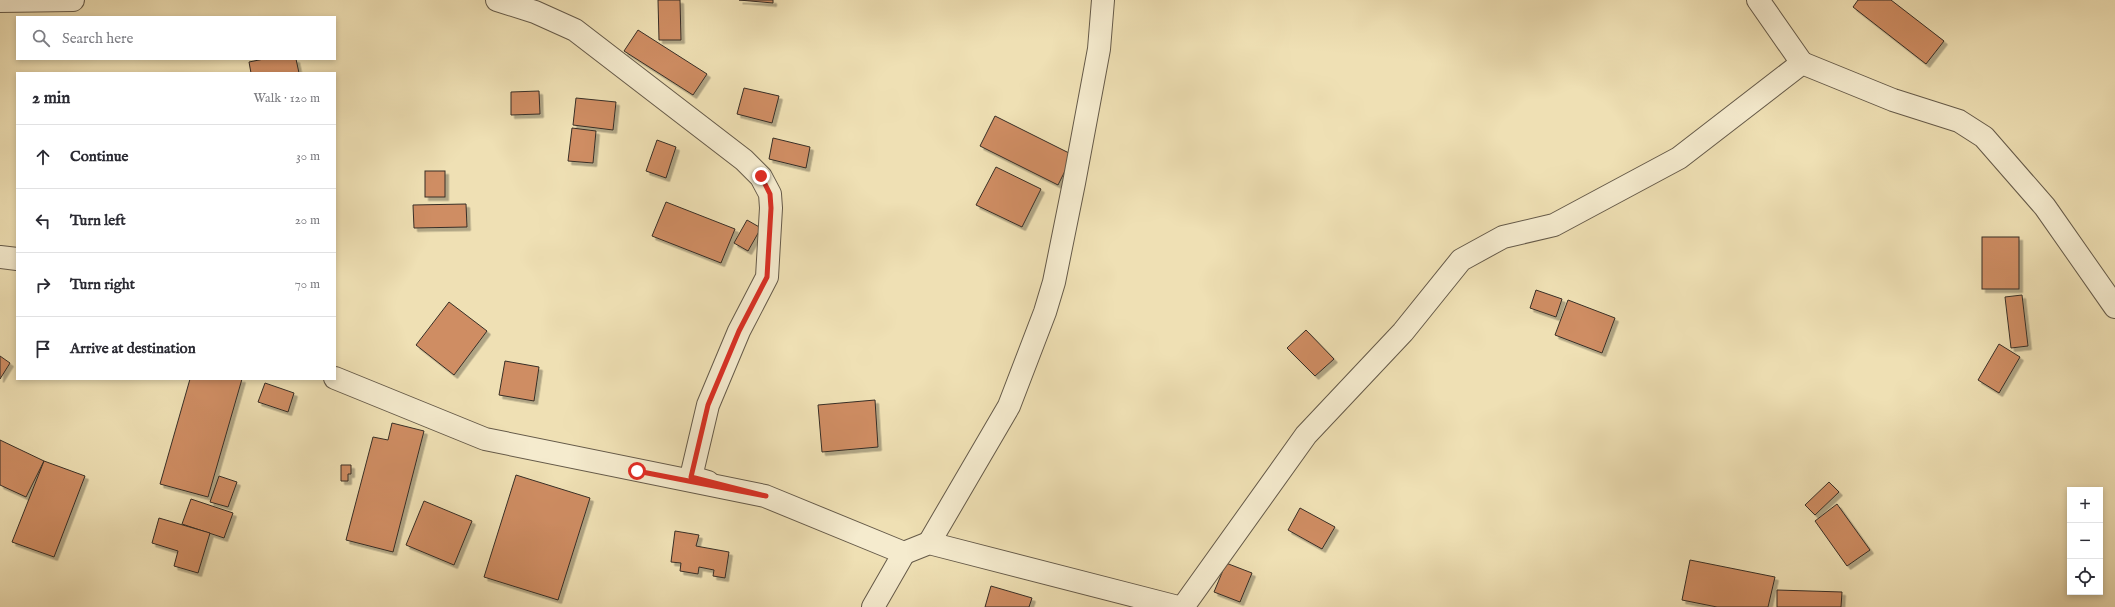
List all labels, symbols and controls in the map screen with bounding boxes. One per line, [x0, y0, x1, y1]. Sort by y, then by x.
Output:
search box [16, 16, 336, 60]
icon: search [30, 27, 52, 49]
text: Search here [62, 29, 133, 48]
text: 2 min [32, 88, 70, 109]
text: Walk · 120 m [254, 90, 320, 107]
icon: ahead [32, 146, 54, 168]
text: Continue [70, 147, 128, 166]
text: 30 m [296, 148, 320, 165]
route end [752, 167, 770, 185]
icon: left [32, 210, 54, 232]
text: Turn left [70, 211, 126, 230]
text: 20 m [295, 212, 320, 229]
icon: right [32, 274, 54, 296]
text: Turn right [70, 275, 135, 294]
text: 70 m [295, 276, 320, 293]
icon: arrive [32, 338, 54, 360]
text: Arrive at destination [70, 339, 196, 358]
route start [628, 462, 646, 480]
map controls [2067, 487, 2103, 595]
button: + [2067, 487, 2103, 523]
button: − [2067, 523, 2103, 559]
button: locate [2067, 559, 2103, 595]

